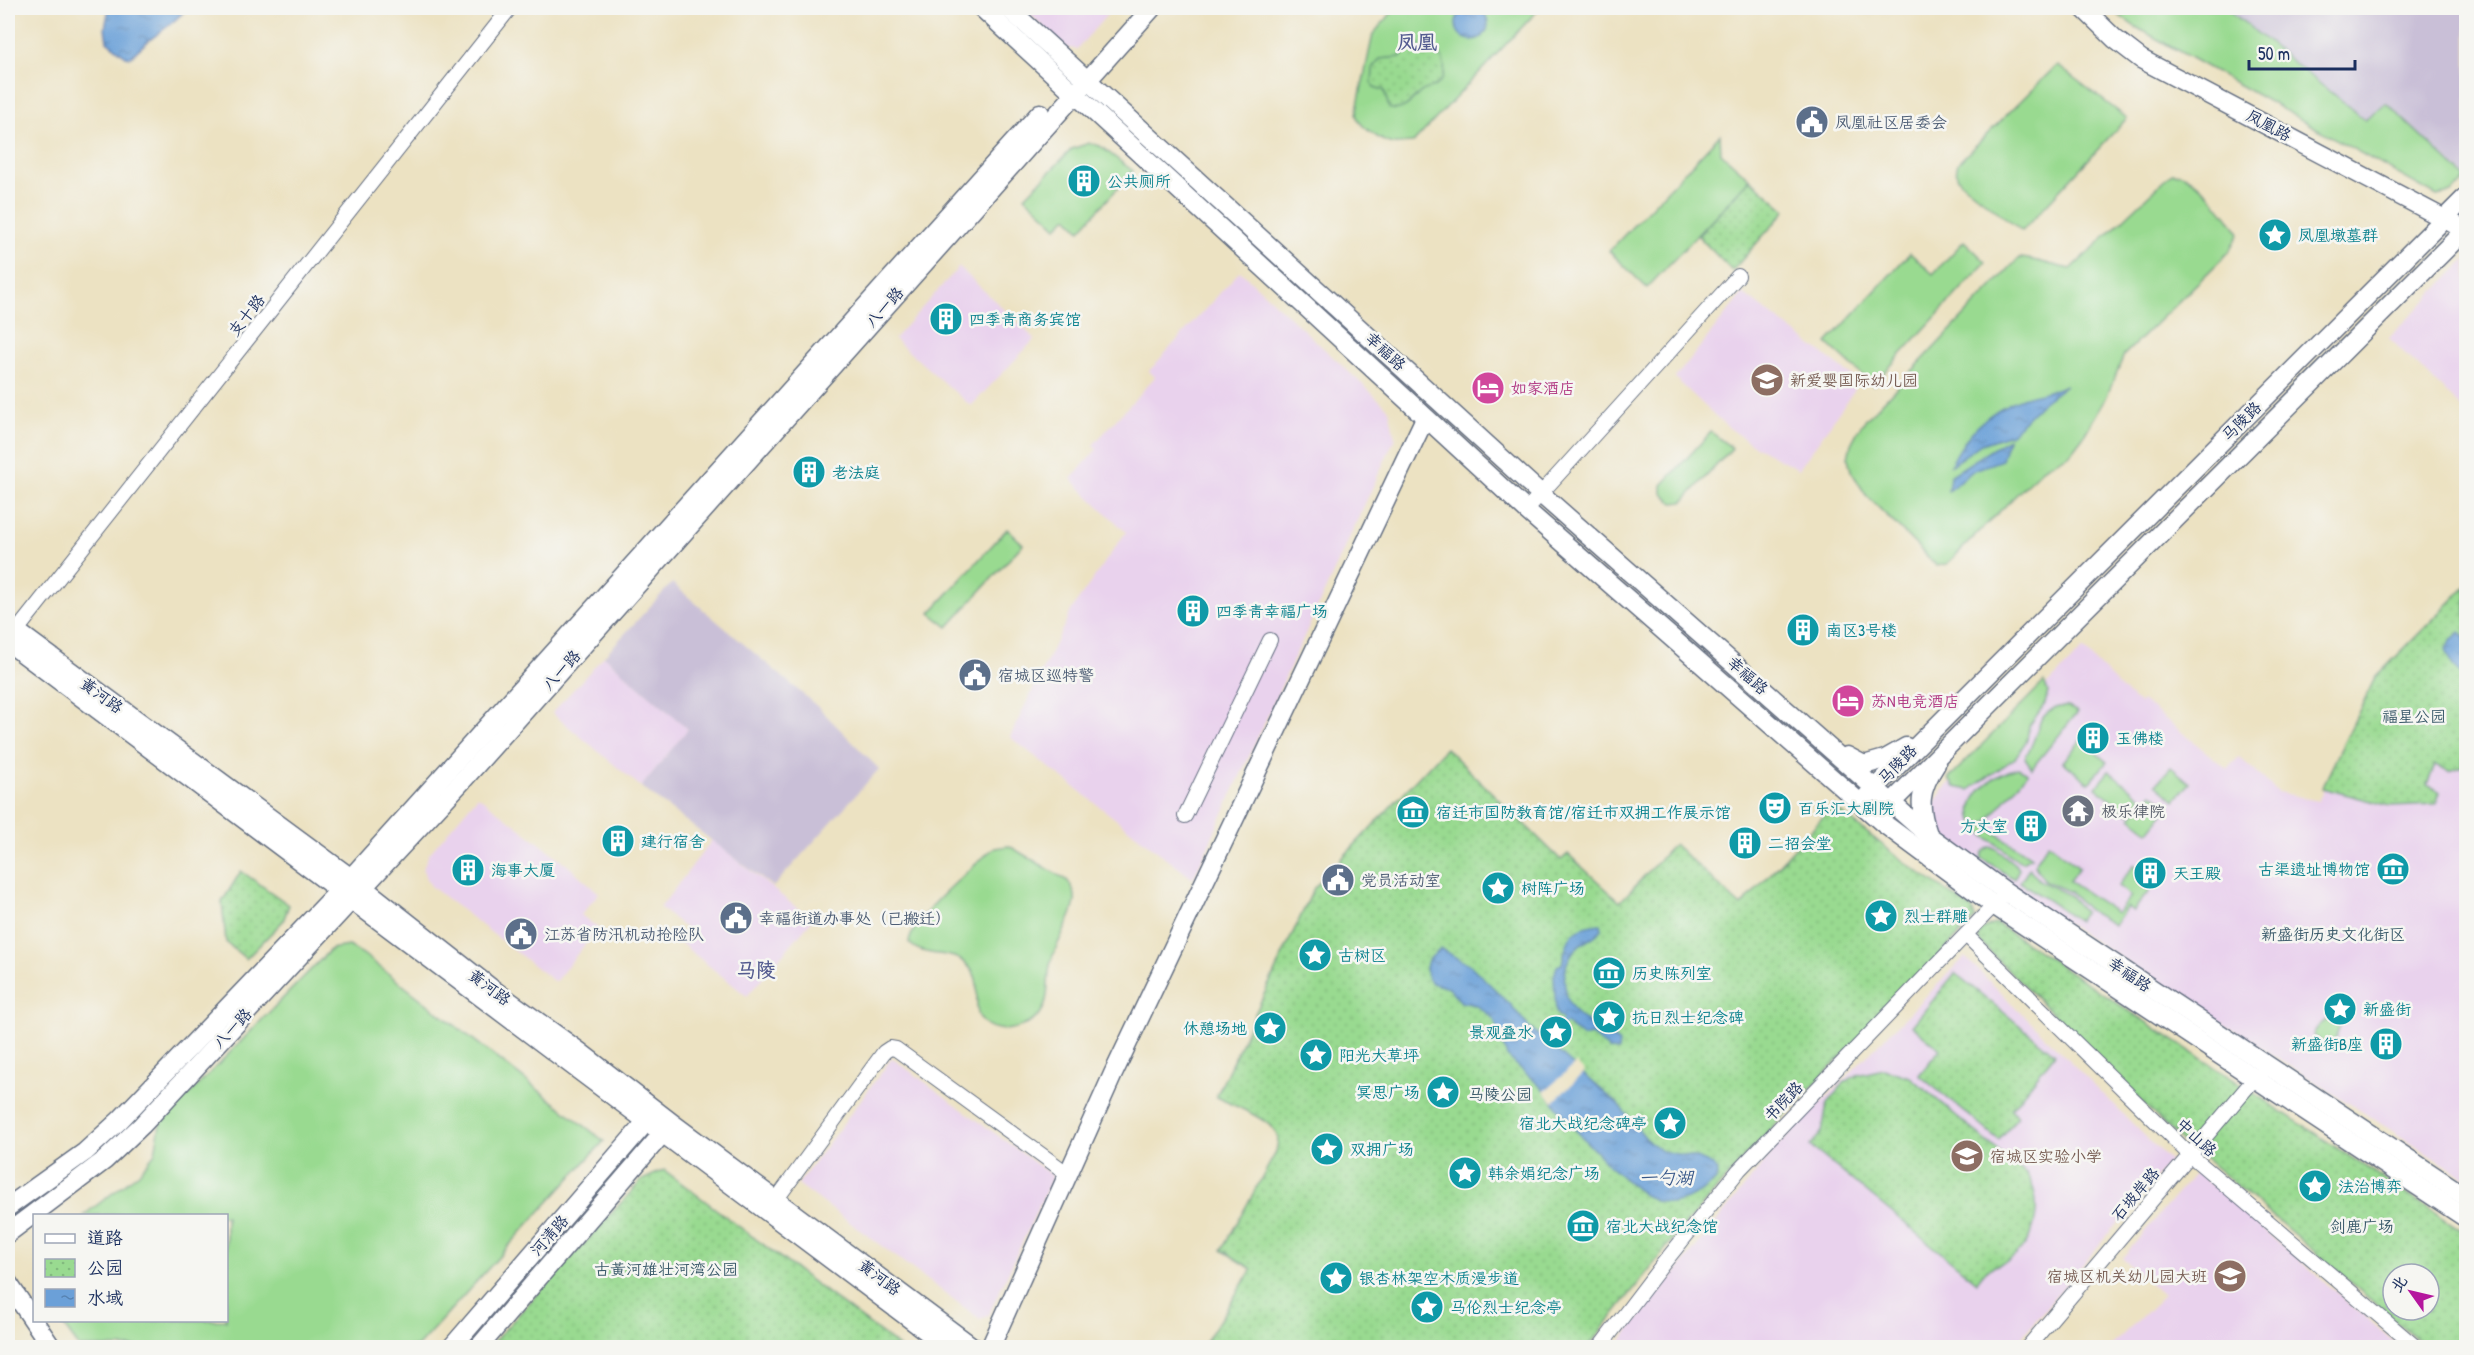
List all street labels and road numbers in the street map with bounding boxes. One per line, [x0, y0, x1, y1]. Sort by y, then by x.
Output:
street label: 凤凰路 [2243, 104, 2295, 146]
street label: 八一路 [860, 282, 908, 332]
street label: 支十路 [223, 289, 269, 341]
street label: 幸福路 [1361, 327, 1411, 375]
street label: 马陵路 [2216, 396, 2266, 446]
street label: 八一路 [537, 645, 585, 695]
street label: 幸福路 [1723, 651, 1773, 699]
street label: 黄河路 [76, 672, 128, 718]
street label: 马陵路 [1872, 739, 1922, 789]
street label: 幸福路 [2104, 951, 2156, 997]
street label: 黄河路 [464, 964, 516, 1010]
street label: 八一路 [208, 1003, 256, 1053]
street label: 书院路 [1758, 1076, 1808, 1126]
street label: 中山路 [2172, 1113, 2222, 1161]
street label: 石坡岸路 [2106, 1162, 2164, 1226]
street label: 河清路 [525, 1210, 573, 1260]
street label: 黄河路 [854, 1254, 906, 1300]

